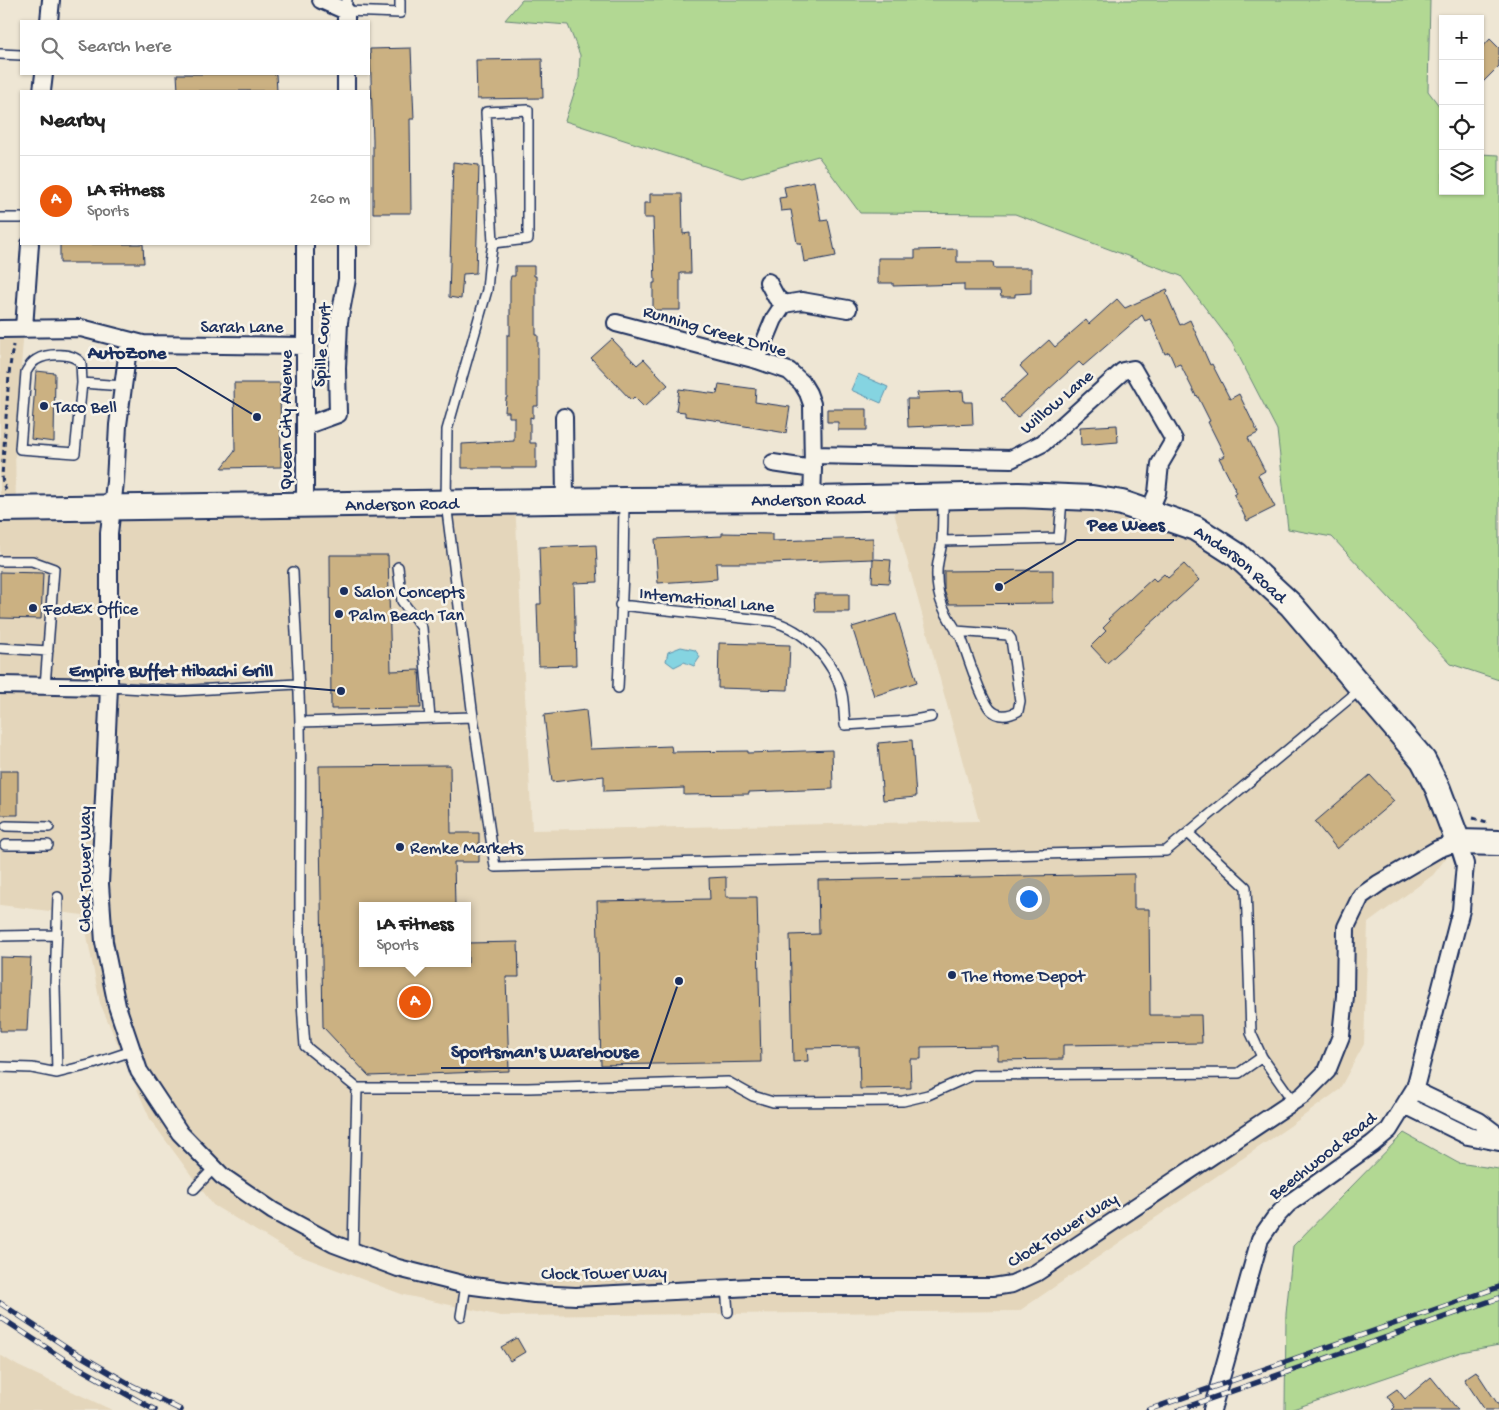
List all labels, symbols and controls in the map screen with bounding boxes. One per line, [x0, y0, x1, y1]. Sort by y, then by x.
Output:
map controls [1439, 15, 1484, 195]
button: + [1439, 15, 1484, 60]
search box [20, 20, 370, 75]
icon: search [38, 34, 66, 62]
text: Search here [78, 36, 172, 59]
button: − [1439, 60, 1484, 105]
button: locate [1439, 105, 1484, 150]
text: Nearby [40, 110, 105, 135]
button: layers [1439, 150, 1484, 195]
text: LA Fitness [87, 180, 164, 203]
text: A [51, 191, 61, 210]
text: 260 m [310, 191, 350, 210]
text: Sports [87, 203, 129, 222]
street label: Spille Court [310, 301, 337, 388]
street label: Running Creek Drive [640, 302, 789, 363]
street label: Sarah Lane [200, 318, 284, 339]
callout: AutoZone [78, 334, 176, 368]
text: AutoZone [87, 343, 168, 366]
street label: Queen City Avenue [277, 349, 298, 490]
street label: Willow Lane [1017, 366, 1099, 440]
place label: Taco Bell [53, 398, 117, 419]
marker: Taco Bell [38, 400, 50, 412]
street label: Anderson Road [751, 490, 866, 512]
street label: Anderson Road [345, 494, 460, 517]
callout: Pee Wees [1077, 506, 1174, 540]
text: Pee Wees [1086, 515, 1166, 538]
street label: Anderson Road [1189, 522, 1291, 610]
place label: Salon Concepts [354, 583, 466, 604]
street label: International Lane [638, 584, 776, 619]
marker: Salon Concepts [338, 585, 350, 597]
place label: FedEx Office [42, 600, 139, 621]
marker: FedEx Office [27, 602, 39, 614]
place label: Palm Beach Tan [348, 606, 464, 627]
marker: Palm Beach Tan [333, 608, 345, 620]
callout: Empire Buffet Hibachi Grill [59, 652, 283, 686]
text: Empire Buffet Hibachi Grill [69, 661, 273, 684]
street label: Clock Tower Way [76, 806, 97, 932]
place label: Remke Markets [410, 839, 525, 860]
marker: Remke Markets [394, 841, 406, 853]
your location [1016, 886, 1042, 912]
popup [359, 902, 471, 967]
text: LA Fitness [376, 914, 454, 937]
text: Sports [376, 937, 418, 956]
place label: The Home Depot [961, 967, 1086, 988]
marker: The Home Depot [946, 969, 958, 981]
pin: A [399, 983, 431, 1021]
callout: Sportsman's Warehouse [441, 1034, 649, 1068]
text: Sportsman's Warehouse [451, 1042, 640, 1065]
street label: Beechwood Road [1265, 1108, 1382, 1206]
street label: Clock Tower Way [1004, 1189, 1122, 1273]
street label: Clock Tower Way [541, 1263, 667, 1286]

